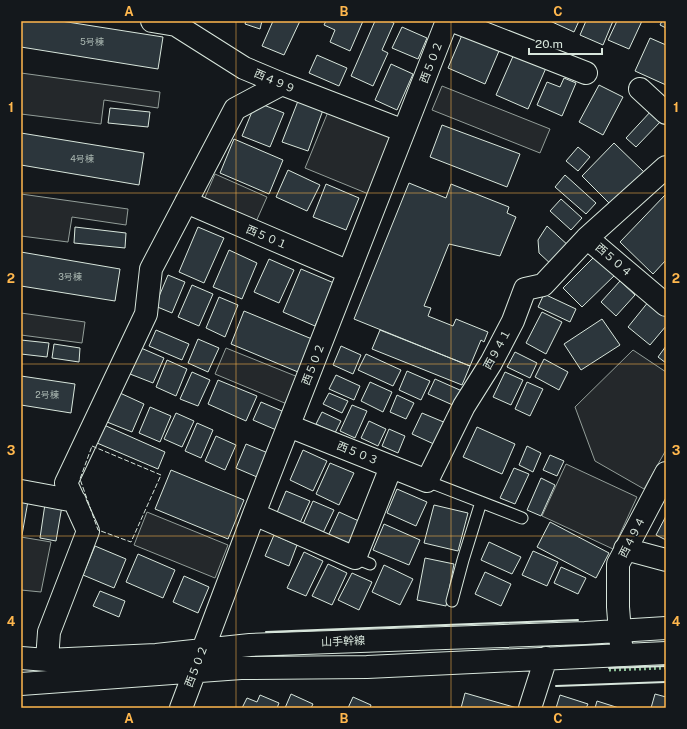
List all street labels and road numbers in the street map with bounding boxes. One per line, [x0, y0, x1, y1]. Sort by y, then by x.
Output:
street label: 西５０２ [418, 39, 444, 85]
street label: 西４９９ [252, 67, 298, 95]
street label: 西５０１ [244, 223, 290, 251]
street label: 西５０４ [593, 241, 635, 279]
street label: 西９４１ [481, 327, 513, 371]
street label: 西５０２ [300, 341, 326, 387]
street label: 西５０３ [335, 439, 381, 467]
street label: 西４９４ [617, 515, 647, 559]
street label: 山手幹線 [321, 634, 365, 648]
street label: 西５０２ [183, 643, 209, 689]

